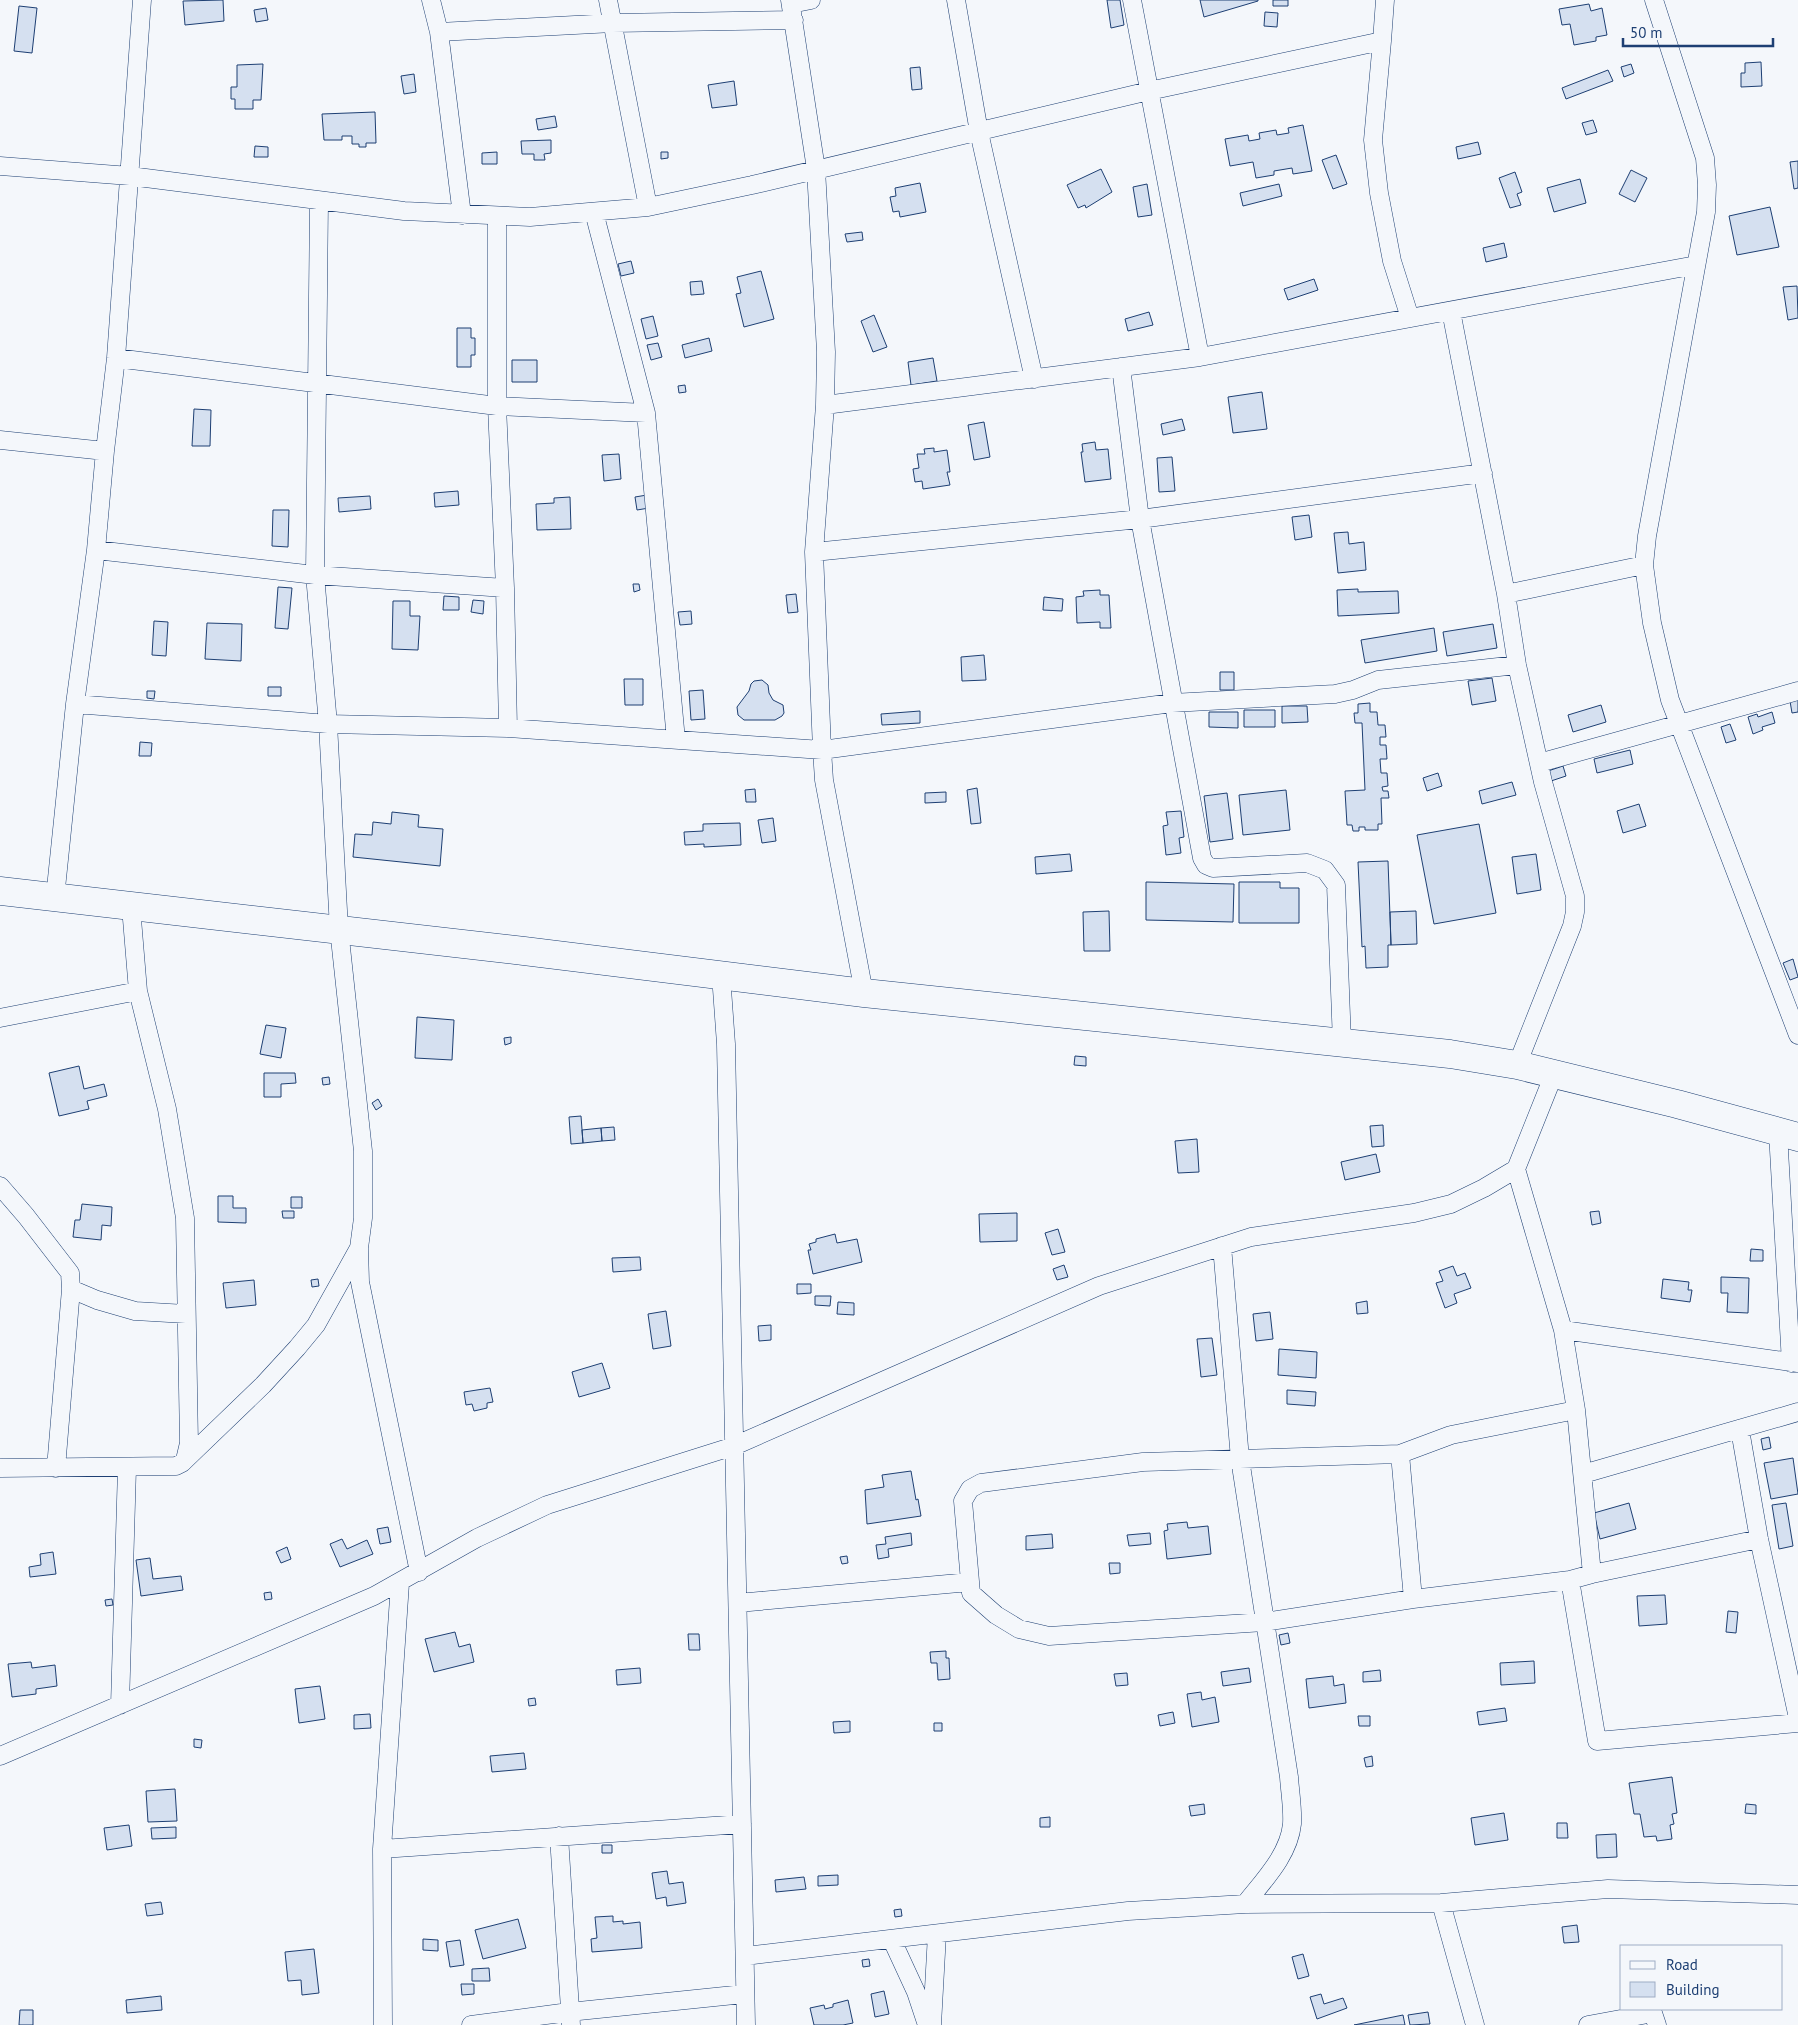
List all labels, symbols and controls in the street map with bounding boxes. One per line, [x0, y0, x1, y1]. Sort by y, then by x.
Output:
scale bar [1623, 15, 1773, 47]
text: 50 m [1630, 23, 1663, 42]
legend [1620, 1945, 1783, 2010]
text: Road [1666, 1955, 1698, 1974]
text: Building [1666, 1980, 1720, 1999]

